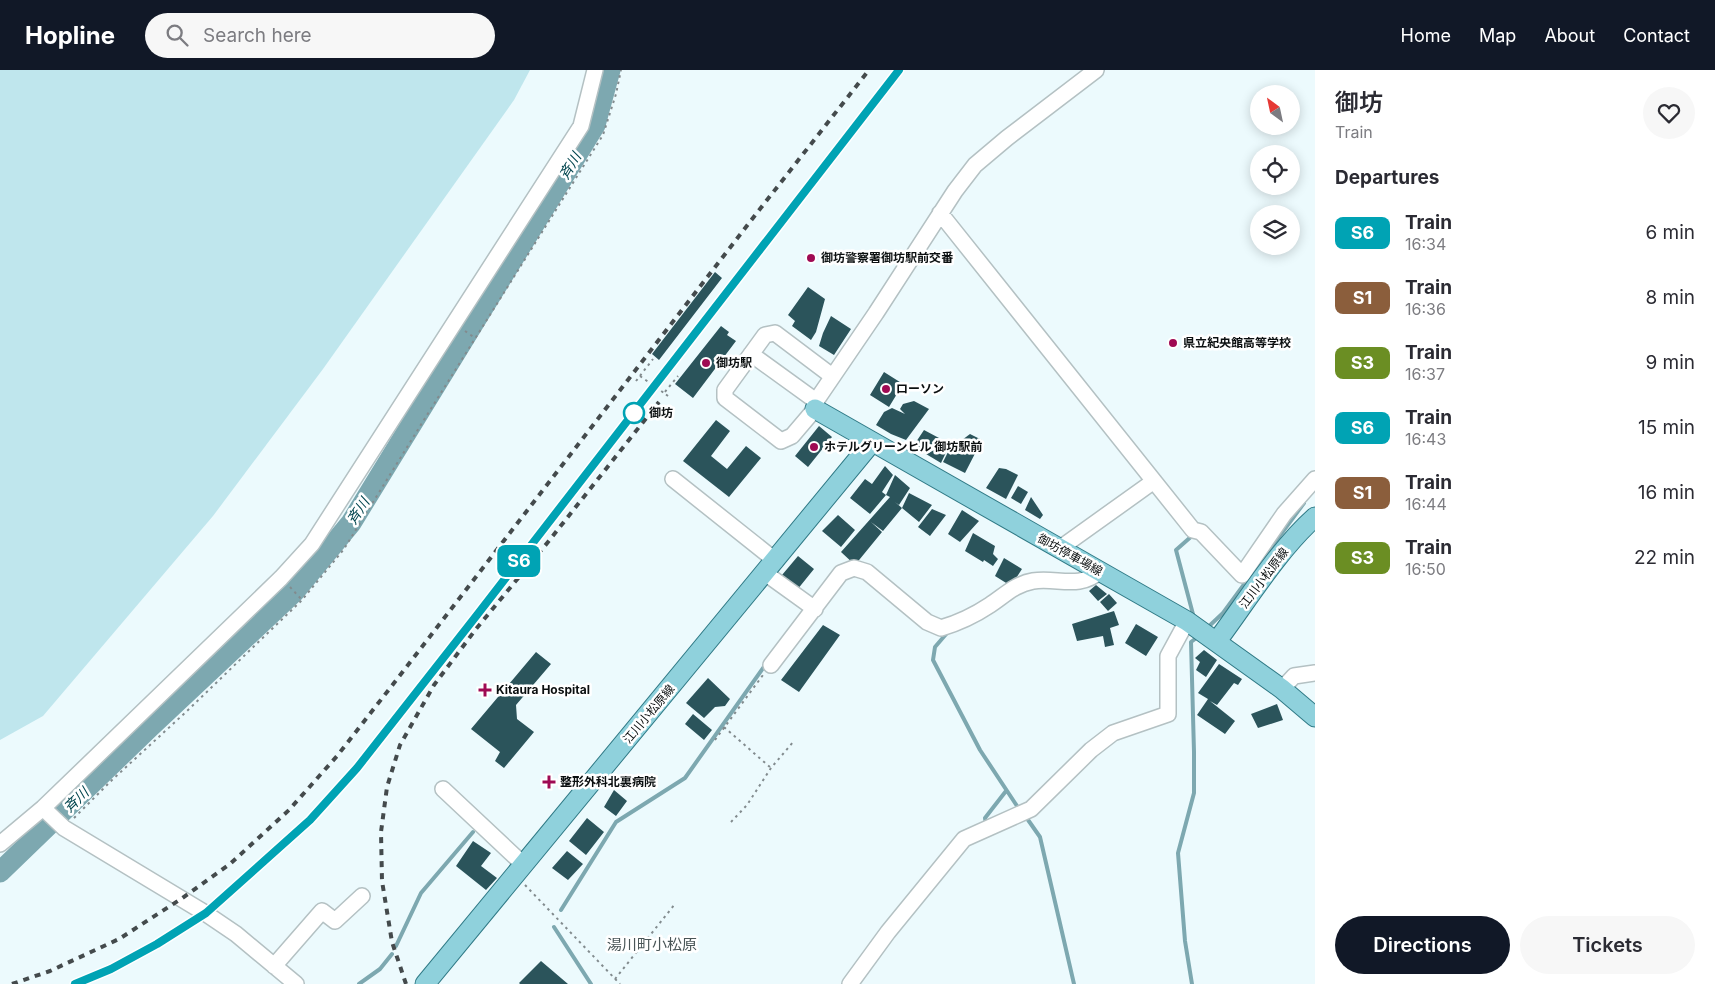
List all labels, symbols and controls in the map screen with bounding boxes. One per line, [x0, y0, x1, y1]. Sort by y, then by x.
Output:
search box [145, 13, 495, 58]
text: Hopline [25, 21, 115, 50]
icon: search [163, 21, 191, 49]
text: Search here [203, 24, 312, 47]
text: Home [1401, 25, 1451, 46]
text: Map [1479, 25, 1516, 46]
text: About [1544, 25, 1595, 46]
text: Contact [1623, 25, 1690, 46]
north arrow [1250, 85, 1300, 135]
map controls [1250, 85, 1300, 255]
button: heart [1643, 87, 1695, 139]
text: 御坊 [1335, 88, 1383, 117]
text: Train [1335, 122, 1373, 142]
button: locate [1250, 145, 1300, 195]
water label: 斉川 [555, 148, 585, 182]
text: Departures [1335, 166, 1439, 189]
button: layers [1250, 205, 1300, 255]
text: Train [1405, 211, 1452, 234]
text: 6 min [1645, 221, 1695, 244]
text: S6 [1351, 222, 1374, 243]
text: 16:34 [1405, 234, 1446, 254]
place label: 御坊警察署御坊駅前交番 [821, 250, 954, 265]
marker: 御坊警察署御坊駅前交番 [805, 252, 817, 264]
text: Train [1405, 276, 1452, 299]
text: 8 min [1645, 286, 1695, 309]
text: S1 [1353, 287, 1372, 308]
text: 16:36 [1405, 299, 1446, 319]
place label: 県立紀央館高等学校 [1183, 335, 1291, 350]
marker: 県立紀央館高等学校 [1167, 337, 1179, 349]
text: Train [1405, 341, 1452, 364]
text: 9 min [1645, 351, 1695, 374]
text: S3 [1351, 352, 1374, 373]
place label: 御坊駅 [716, 355, 752, 370]
marker: 御坊駅 [700, 357, 712, 369]
text: 16:37 [1405, 364, 1445, 384]
place label: ローソン [896, 381, 944, 396]
marker: ローソン [880, 383, 892, 395]
marker: 御坊 [623, 402, 645, 424]
place label: 御坊 [649, 405, 673, 420]
text: Train [1405, 406, 1452, 429]
text: 15 min [1638, 416, 1695, 439]
text: S6 [1351, 417, 1374, 438]
text: 16:43 [1405, 429, 1446, 449]
place label: ホテルグリーンヒル 御坊駅前 [824, 439, 982, 454]
marker: ホテルグリーンヒル 御坊駅前 [808, 441, 820, 453]
text: Train [1405, 471, 1452, 494]
text: 16 min [1638, 481, 1695, 504]
text: S1 [1353, 482, 1372, 503]
water label: 斉川 [343, 493, 373, 527]
text: 16:44 [1405, 494, 1447, 514]
street label: 御坊停車場線 [1035, 531, 1105, 579]
text: Train [1405, 536, 1452, 559]
street label: 江川小松原線 [1236, 544, 1291, 611]
line badge: S6 [496, 545, 542, 577]
text: 22 min [1634, 546, 1695, 569]
text: S3 [1351, 547, 1374, 568]
text: S6 [507, 550, 531, 571]
text: 16:50 [1405, 559, 1446, 579]
street label: 江川小松原線 [620, 681, 678, 746]
place label: Kitaura Hospital [496, 682, 590, 697]
marker: Kitaura Hospital [478, 683, 492, 697]
place label: 整形外科北裏病院 [560, 774, 656, 789]
marker: 整形外科北裏病院 [542, 775, 556, 789]
water label: 斉川 [60, 782, 93, 815]
button: Directions [1335, 916, 1510, 974]
button: Tickets [1520, 916, 1695, 974]
district label: 湯川町小松原 [607, 935, 697, 954]

